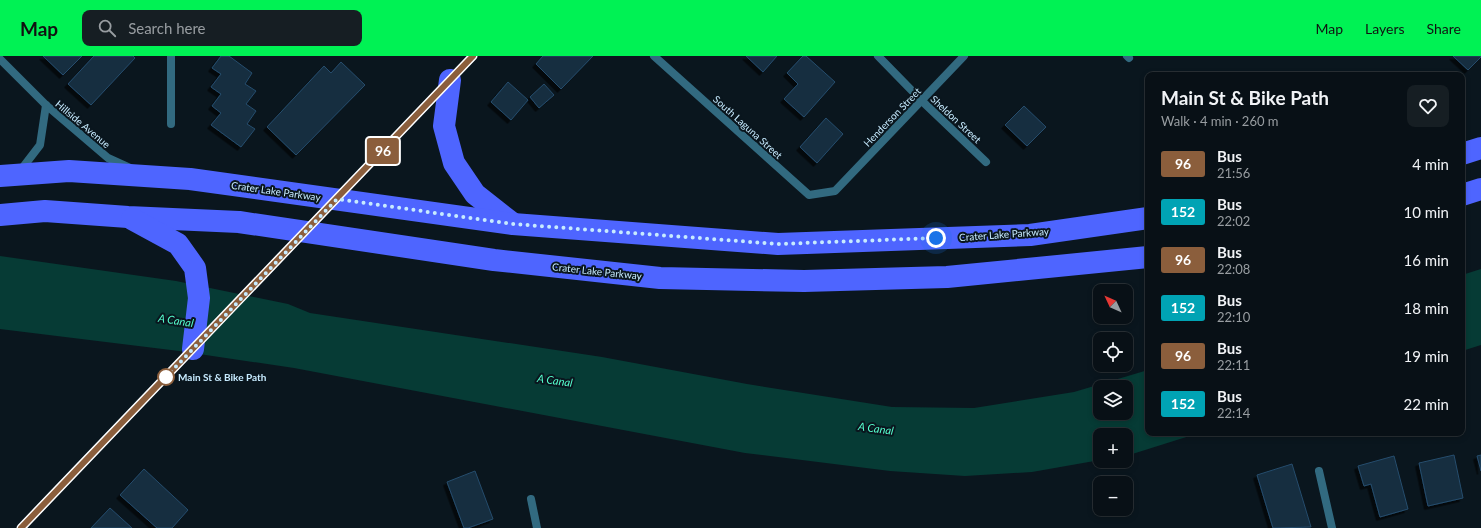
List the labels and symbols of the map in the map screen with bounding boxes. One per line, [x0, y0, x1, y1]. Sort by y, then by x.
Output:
street label: Henderson Street [861, 85, 923, 149]
street label: South Laguna Street [711, 93, 785, 161]
street label: Sheldon Street [928, 93, 984, 146]
street label: Hillside Avenue [53, 98, 113, 150]
line badge: 96 [365, 138, 401, 164]
street label: Crater Lake Parkway [231, 179, 322, 203]
street label: Crater Lake Parkway [959, 225, 1050, 243]
your location [926, 228, 946, 248]
street label: Crater Lake Parkway [552, 260, 643, 282]
north arrow [1093, 284, 1133, 324]
water label: A Canal [156, 311, 195, 329]
marker: Main St & Bike Path [157, 368, 175, 386]
place label: Main St & Bike Path [178, 371, 267, 383]
water label: A Canal [536, 371, 574, 389]
water label: A Canal [857, 419, 895, 437]

